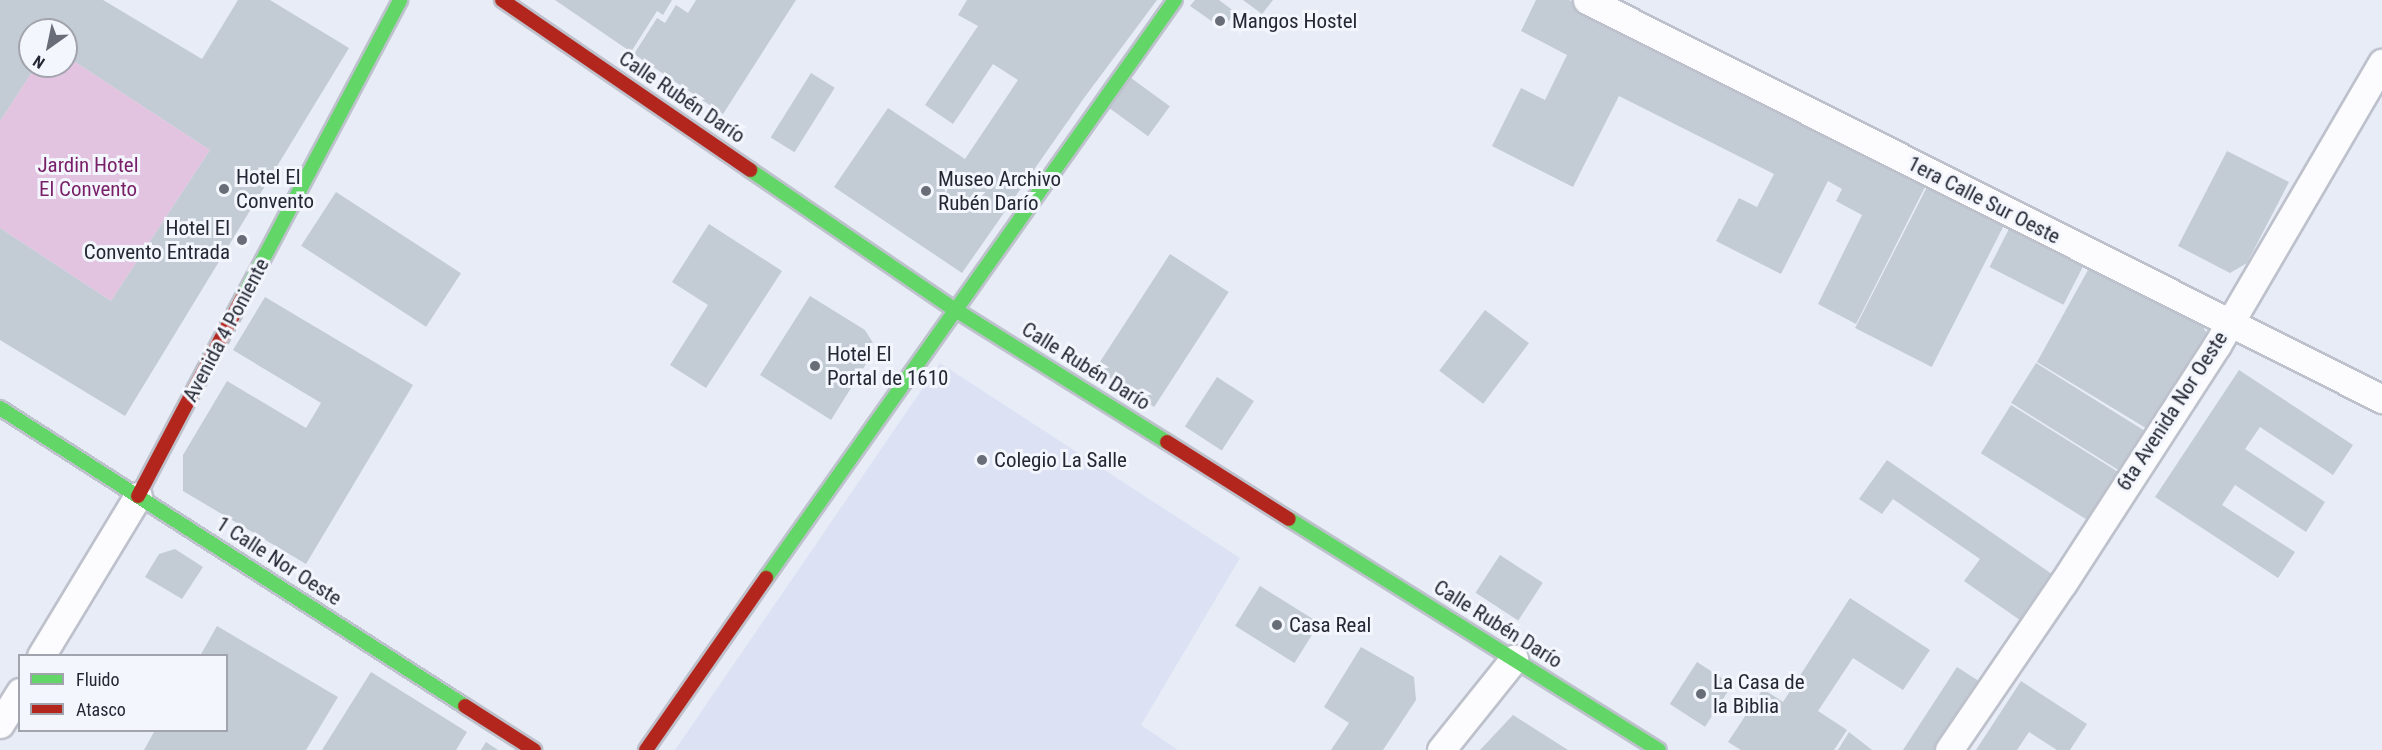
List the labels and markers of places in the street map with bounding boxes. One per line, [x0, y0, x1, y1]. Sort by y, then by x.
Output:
place label: Mangos Hostel [1232, 8, 1357, 34]
marker: Mangos Hostel [1213, 14, 1227, 28]
place label: Hotel El Convento [236, 164, 314, 214]
place label: Museo Archivo Rubén Darío [938, 166, 1061, 216]
marker: Hotel El Convento [217, 182, 231, 196]
marker: Museo Archivo Rubén Darío [919, 184, 933, 198]
place label: Hotel El Convento Entrada [84, 215, 230, 265]
marker: Hotel El Convento Entrada [235, 233, 249, 247]
place label: Hotel El Portal de 1610 [827, 341, 948, 391]
marker: Hotel El Portal de 1610 [808, 359, 822, 373]
place label: Colegio La Salle [994, 447, 1127, 473]
marker: Colegio La Salle [975, 453, 989, 467]
place label: Casa Real [1289, 612, 1371, 638]
marker: Casa Real [1270, 618, 1284, 632]
place label: La Casa de la Biblia [1713, 669, 1805, 719]
marker: La Casa de la Biblia [1694, 687, 1708, 701]

